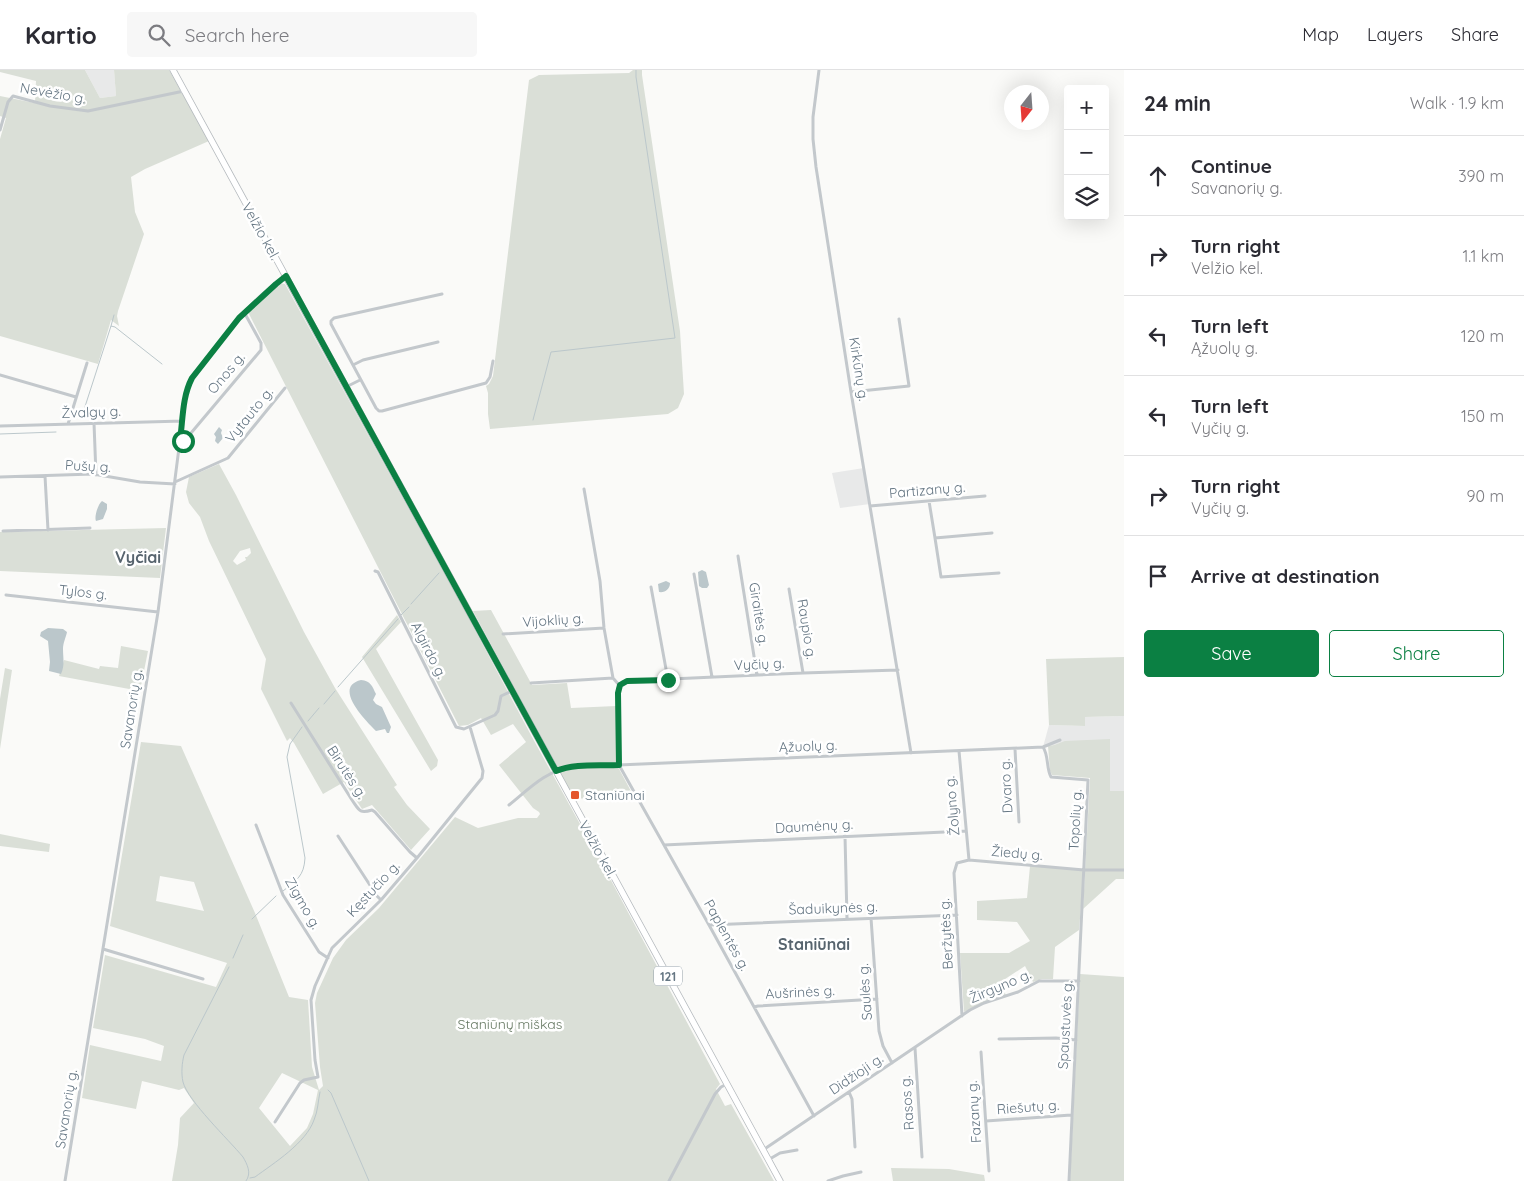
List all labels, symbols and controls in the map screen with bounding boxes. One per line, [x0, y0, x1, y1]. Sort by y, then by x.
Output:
search box [127, 12, 477, 57]
text: Kartio [25, 20, 97, 50]
icon: search [145, 21, 173, 49]
text: Search here [185, 23, 290, 47]
text: Map [1302, 23, 1339, 46]
text: Layers [1367, 23, 1423, 46]
text: Share [1451, 23, 1499, 46]
street label: Nevėžio g. [19, 78, 87, 108]
north arrow [1004, 85, 1049, 130]
map controls [1064, 85, 1109, 220]
button: + [1064, 85, 1109, 130]
text: 24 min [1144, 90, 1211, 116]
text: Walk · 1.9 km [1410, 93, 1504, 113]
button: − [1064, 130, 1109, 175]
text: Continue [1191, 154, 1272, 178]
icon: ahead [1144, 162, 1172, 190]
text: 390 m [1458, 166, 1504, 186]
button: layers [1064, 175, 1109, 220]
text: Savanorių g. [1191, 178, 1282, 198]
street label: Velžio kel. [238, 199, 284, 263]
text: Turn right [1191, 234, 1280, 258]
icon: right [1144, 242, 1172, 270]
text: 1.1 km [1462, 246, 1504, 266]
text: Velžio kel. [1191, 258, 1263, 278]
text: Turn left [1191, 314, 1269, 338]
icon: left [1144, 322, 1172, 350]
text: 120 m [1461, 326, 1504, 346]
street label: Kirkūnų g. [845, 336, 873, 402]
text: Ąžuolų g. [1191, 338, 1258, 358]
street label: Onos g. [203, 348, 249, 398]
street label: Vytauto g. [221, 383, 277, 447]
text: Turn left [1191, 394, 1269, 418]
street label: Žvalgų g. [61, 402, 121, 422]
icon: left [1144, 402, 1172, 430]
text: 150 m [1461, 406, 1504, 426]
text: Vyčių g. [1191, 418, 1249, 438]
route start [172, 430, 195, 453]
street label: Pušų g. [65, 456, 111, 476]
text: Turn right [1191, 474, 1280, 498]
street label: Partizanų g. [888, 478, 966, 502]
icon: right [1144, 482, 1172, 510]
text: 90 m [1467, 486, 1504, 506]
text: Vyčių g. [1191, 498, 1249, 518]
district label: Vyčiai [115, 547, 161, 567]
icon: arrive [1144, 562, 1172, 590]
text: Arrive at destination [1191, 564, 1380, 588]
street label: Tylos g. [58, 581, 108, 603]
street label: Giraitės g. [745, 581, 773, 647]
street label: Raupio g. [793, 598, 821, 660]
street label: Vijoklių g. [522, 609, 584, 631]
street label: Algirdo g. [407, 619, 451, 681]
button: Save [1144, 630, 1319, 677]
button: Share [1329, 630, 1504, 677]
street label: Vyčių g. [733, 654, 785, 674]
street label: Savanorių g. [116, 668, 146, 750]
route end [657, 669, 680, 692]
street label: Ąžuolų g. [778, 736, 838, 756]
street label: Birutės g. [323, 742, 371, 802]
street label: Dvaro g. [996, 758, 1016, 814]
street label: Žolyno g. [940, 775, 964, 837]
place label: Staniūnai [585, 786, 645, 804]
marker: Staniūnai [569, 789, 581, 801]
street label: Topolių g. [1064, 789, 1086, 851]
street label: Daumėnų g. [774, 815, 854, 837]
street label: Velžio kel. [575, 817, 621, 881]
street label: Žiedų g. [990, 842, 1044, 864]
street label: Kęstučio g. [342, 857, 404, 921]
street label: Zigmo g. [281, 874, 325, 932]
street label: Paplentės g. [700, 896, 754, 974]
street label: Šaduikynės g. [788, 897, 878, 919]
street label: Beržytės g. [935, 898, 957, 970]
district label: Staniūnai [778, 934, 850, 954]
street label: Saulės g. [854, 963, 876, 1021]
street label: Žirgyno g. [966, 965, 1034, 1007]
road number: 121 [654, 966, 682, 986]
street label: Spaustuvės g. [1054, 980, 1076, 1070]
street label: Aušrinės g. [765, 981, 835, 1003]
park label: Staniūnų miškas [458, 1015, 562, 1033]
street label: Didžioji g. [825, 1049, 887, 1099]
street label: Savanorių g. [51, 1068, 81, 1150]
street label: Rasos g. [896, 1075, 918, 1131]
street label: Fazanų g. [963, 1080, 985, 1144]
street label: Riešutų g. [996, 1096, 1060, 1118]

